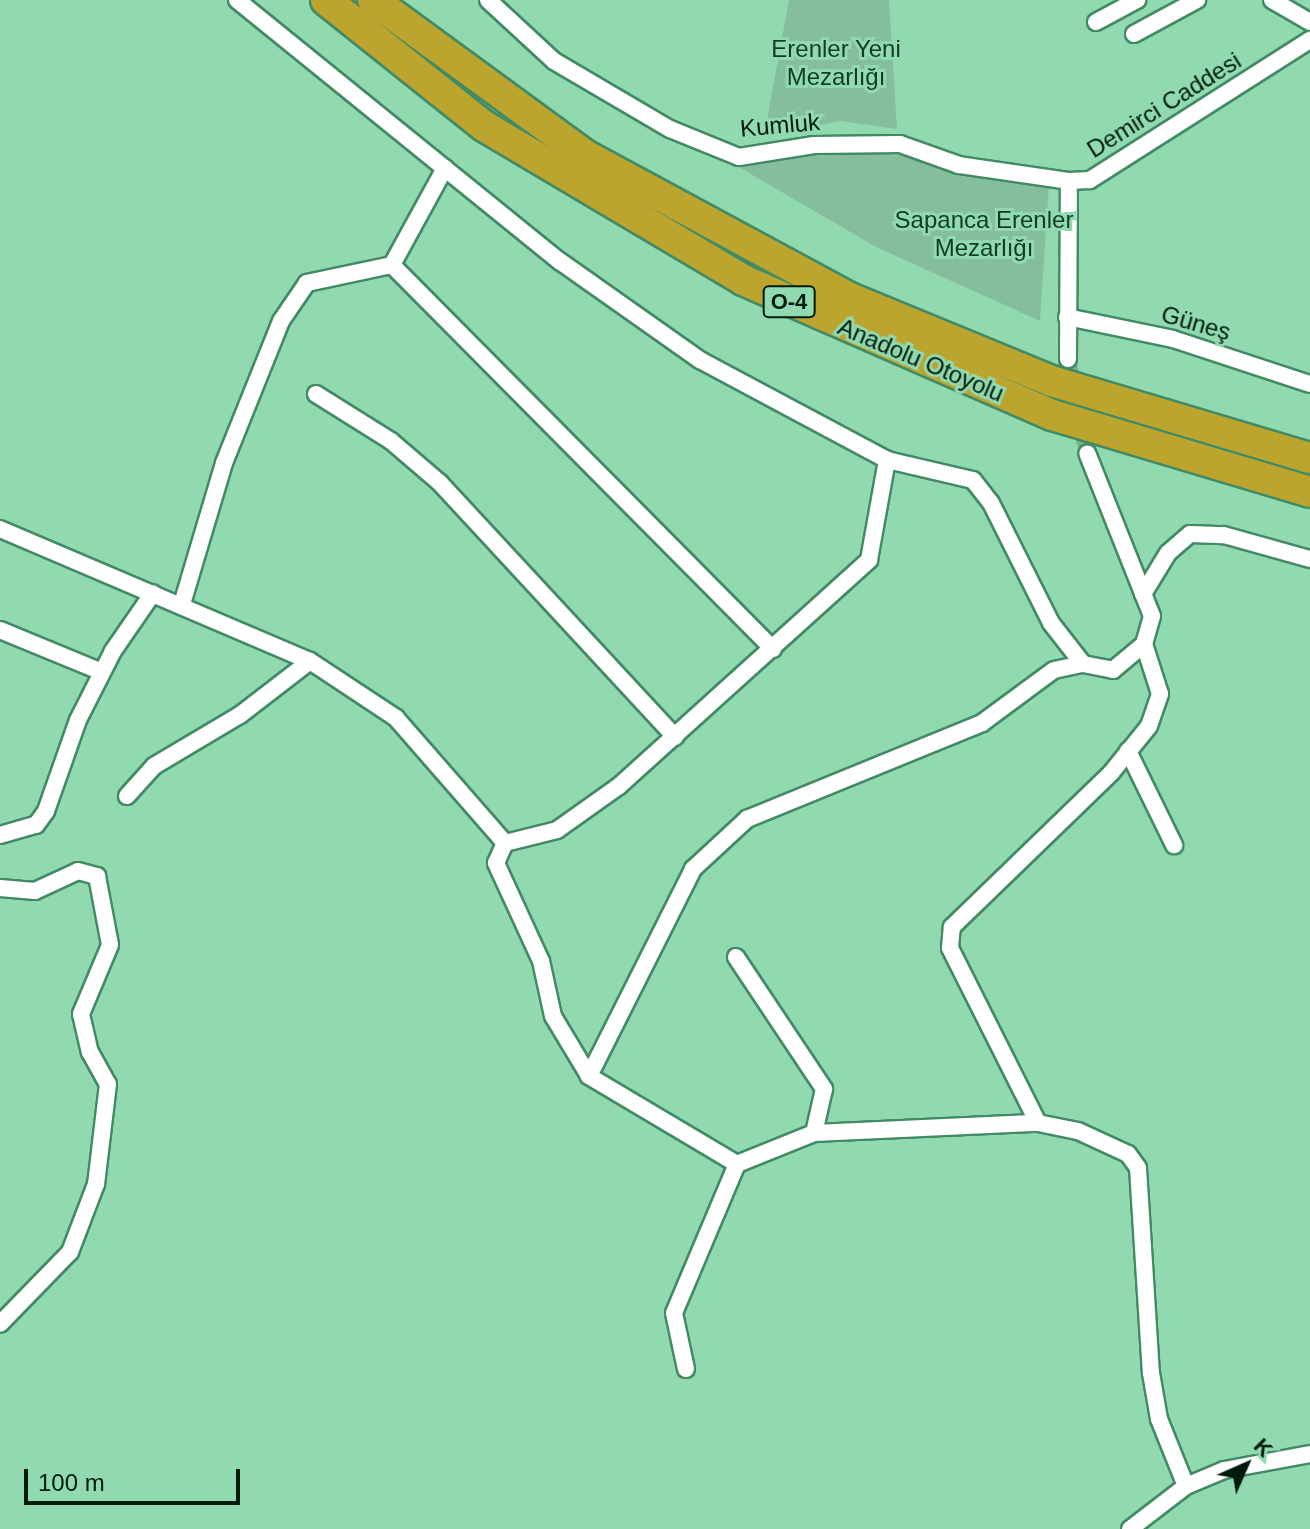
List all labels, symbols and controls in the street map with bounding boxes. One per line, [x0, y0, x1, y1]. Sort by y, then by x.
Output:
park label: Erenler Yeni Mezarlığı [771, 35, 901, 91]
street label: Demirci Caddesi [1082, 46, 1246, 164]
street label: Kumluk [739, 107, 821, 143]
park label: Sapanca Erenler Mezarlığı [895, 206, 1073, 262]
road number: O-4 [761, 284, 817, 320]
street label: Güneş [1158, 299, 1234, 347]
street label: Anadolu Otoyolu [834, 312, 1008, 408]
north arrow [1206, 1425, 1286, 1505]
text: K [1249, 1433, 1278, 1462]
scale bar [28, 1453, 244, 1503]
text: 100 m [38, 1469, 105, 1496]

